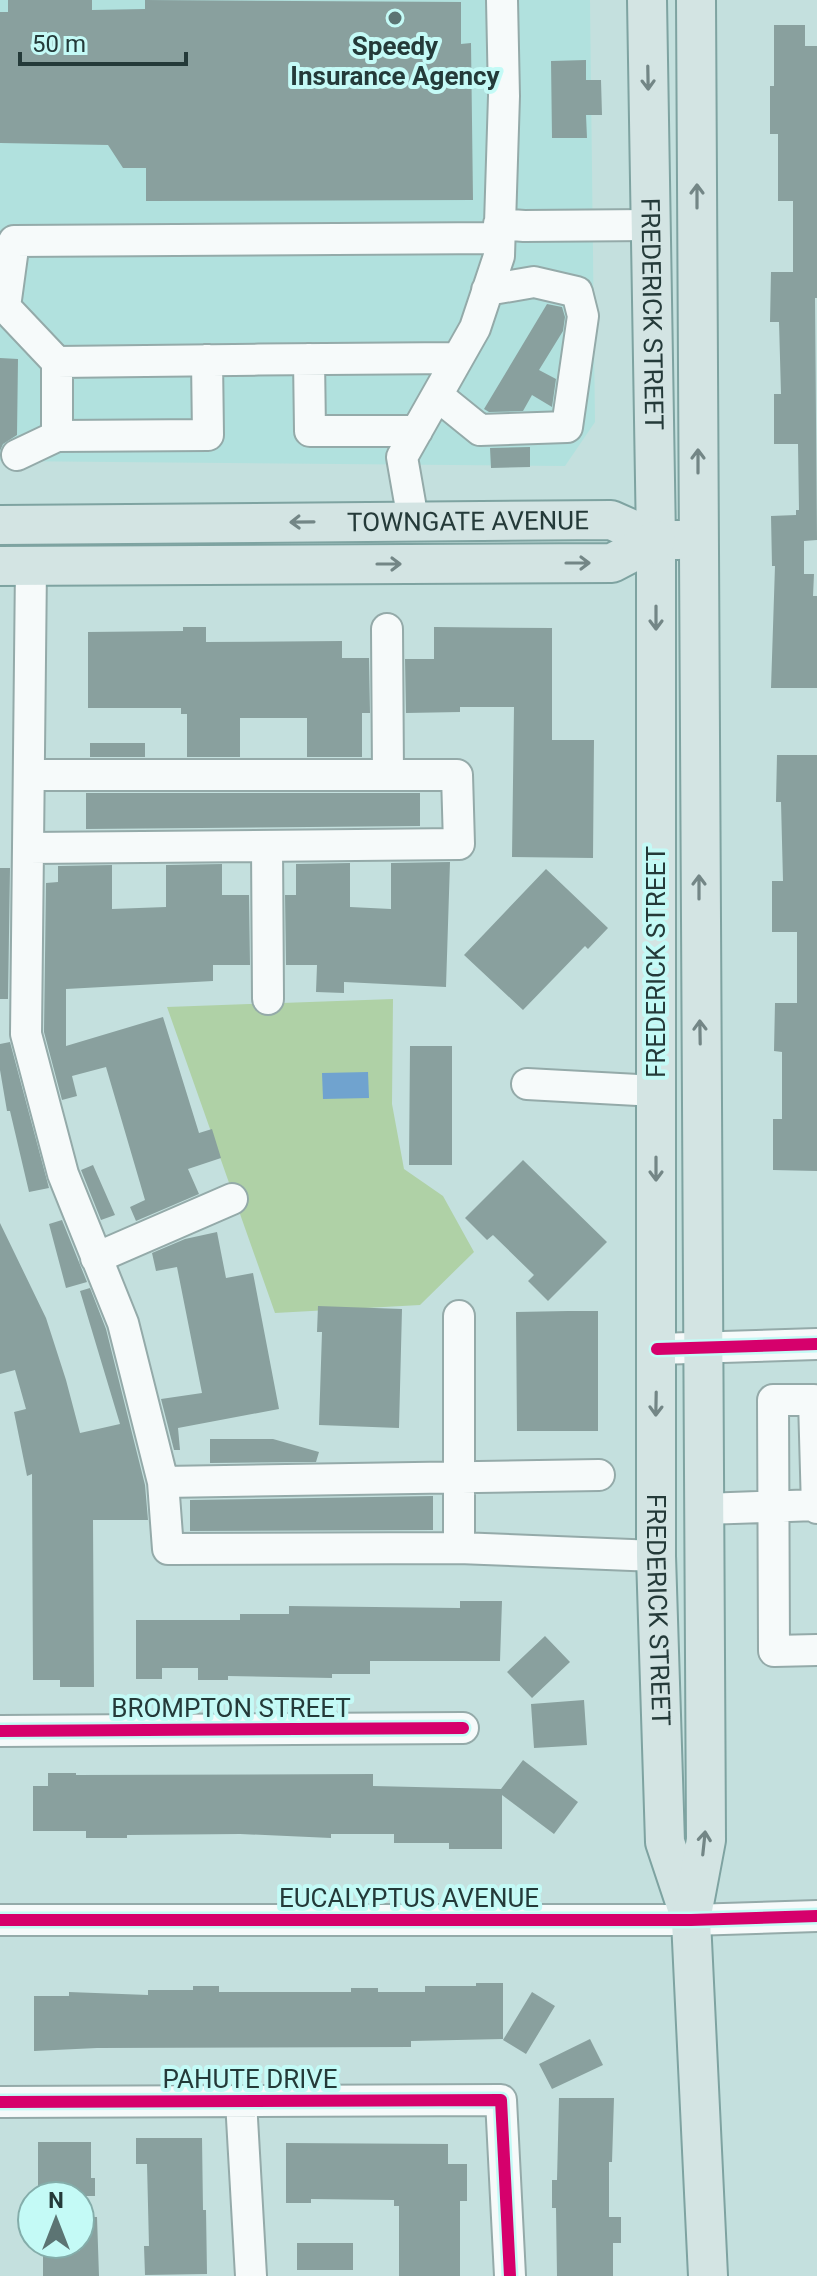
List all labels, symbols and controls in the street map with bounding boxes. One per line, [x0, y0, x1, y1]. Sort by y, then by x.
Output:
marker: Speedy Insurance Agency [386, 9, 404, 27]
scale bar [20, 16, 186, 66]
text: 50 m [32, 30, 86, 58]
place label: Speedy Insurance Agency [290, 31, 501, 91]
one-way arrow [640, 64, 656, 91]
one-way arrow [689, 183, 705, 210]
street label: FREDERICK STREET [635, 198, 669, 430]
one-way arrow [690, 448, 706, 475]
street label: TOWNGATE AVENUE [347, 505, 589, 537]
one-way arrow [289, 514, 316, 530]
one-way arrow [564, 555, 591, 571]
one-way arrow [375, 556, 402, 572]
one-way arrow [648, 604, 664, 631]
street label: FREDERICK STREET [641, 846, 671, 1078]
one-way arrow [691, 874, 707, 901]
one-way arrow [692, 1019, 708, 1046]
one-way arrow [648, 1155, 664, 1182]
one-way arrow [649, 1390, 664, 1417]
street label: FREDERICK STREET [641, 1494, 676, 1726]
street label: BROMPTON STREET [111, 1693, 351, 1723]
one-way arrow [696, 1830, 711, 1857]
street label: EUCALYPTUS AVENUE [279, 1883, 539, 1913]
street label: PAHUTE DRIVE [162, 2064, 338, 2094]
north arrow [16, 2180, 96, 2260]
text: N [48, 2188, 64, 2213]

